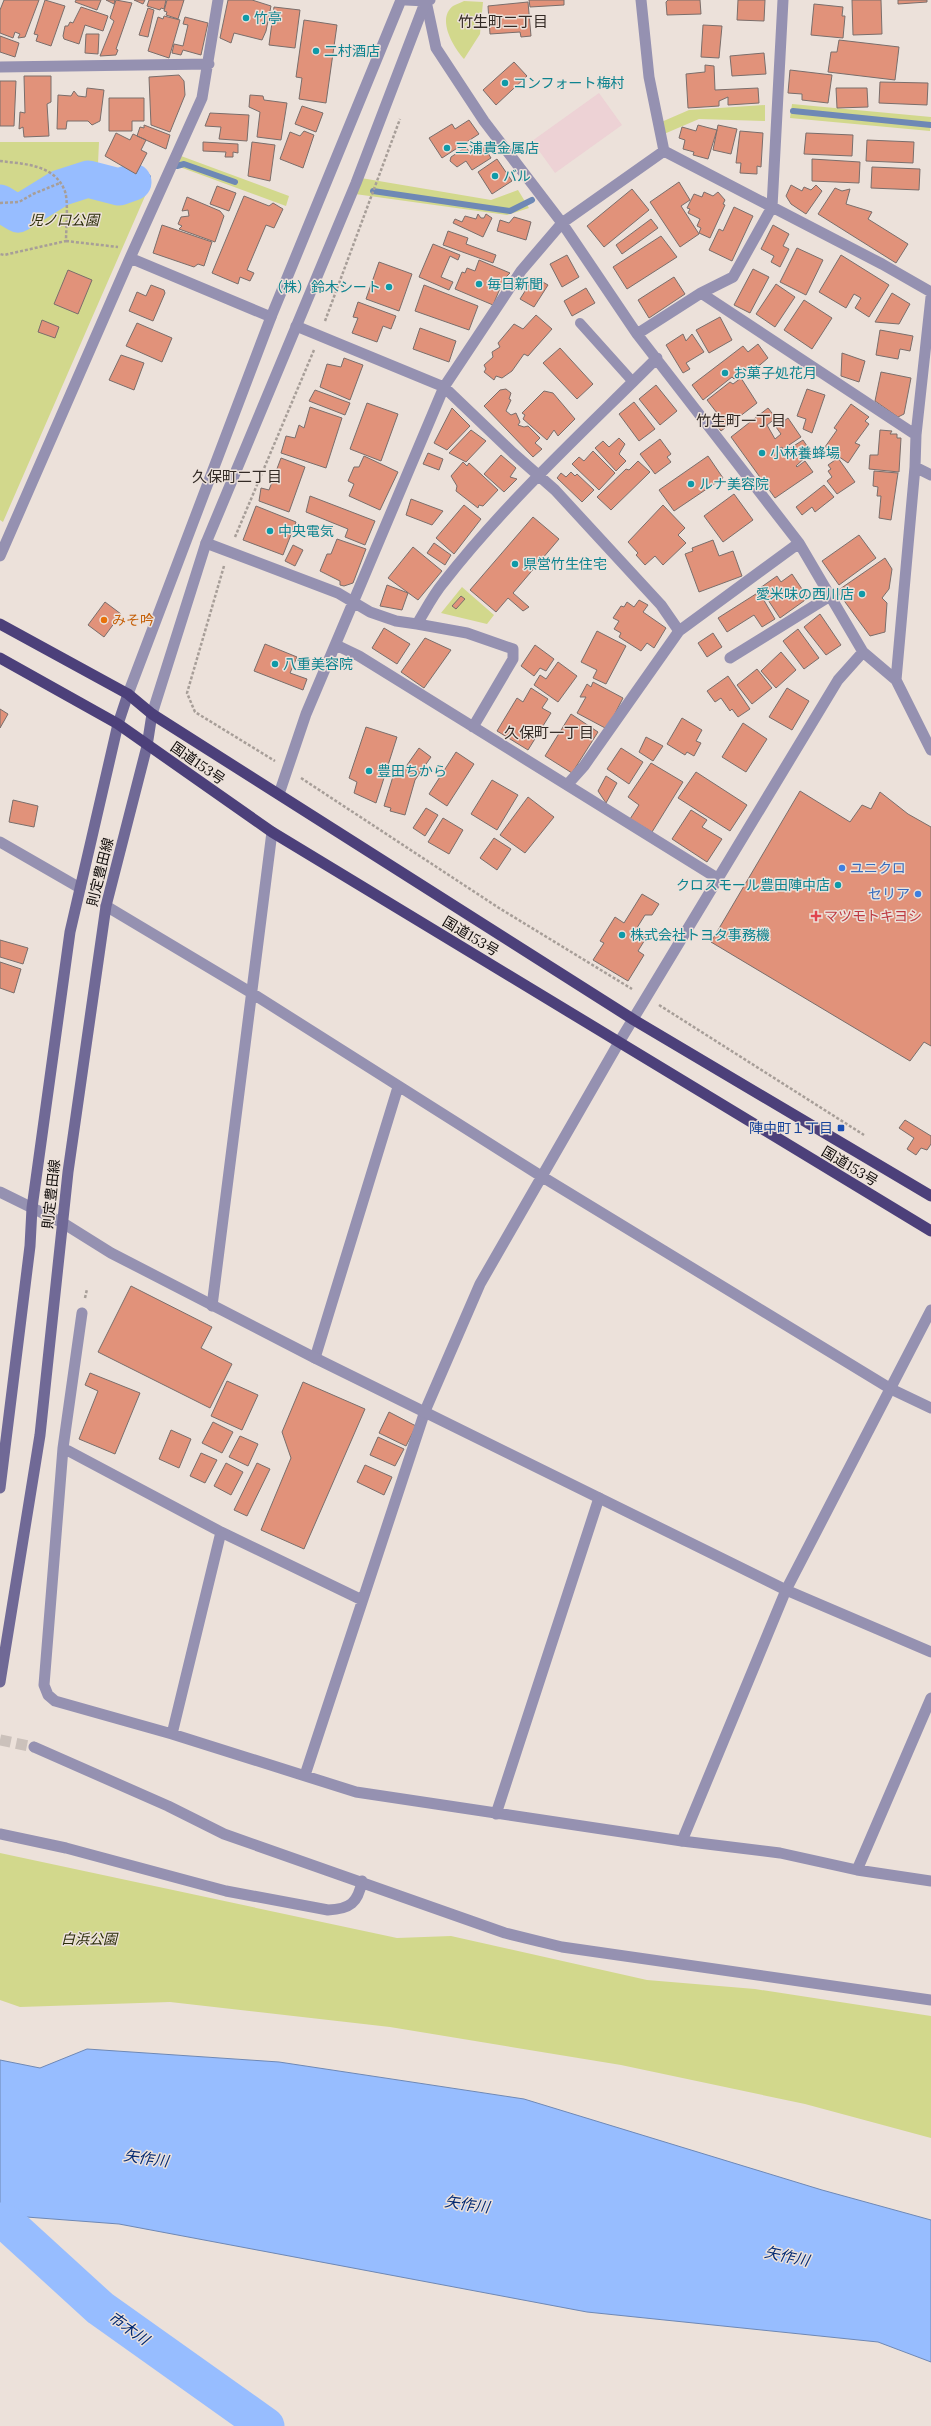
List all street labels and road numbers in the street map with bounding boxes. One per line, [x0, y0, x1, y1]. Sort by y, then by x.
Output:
street label: 国道153号 [167, 738, 229, 788]
street label: 則定豊田線 [83, 836, 117, 908]
street label: 国道153号 [440, 912, 502, 960]
street label: 国道153号 [819, 1142, 881, 1190]
street label: 則定豊田線 [38, 1158, 64, 1230]

